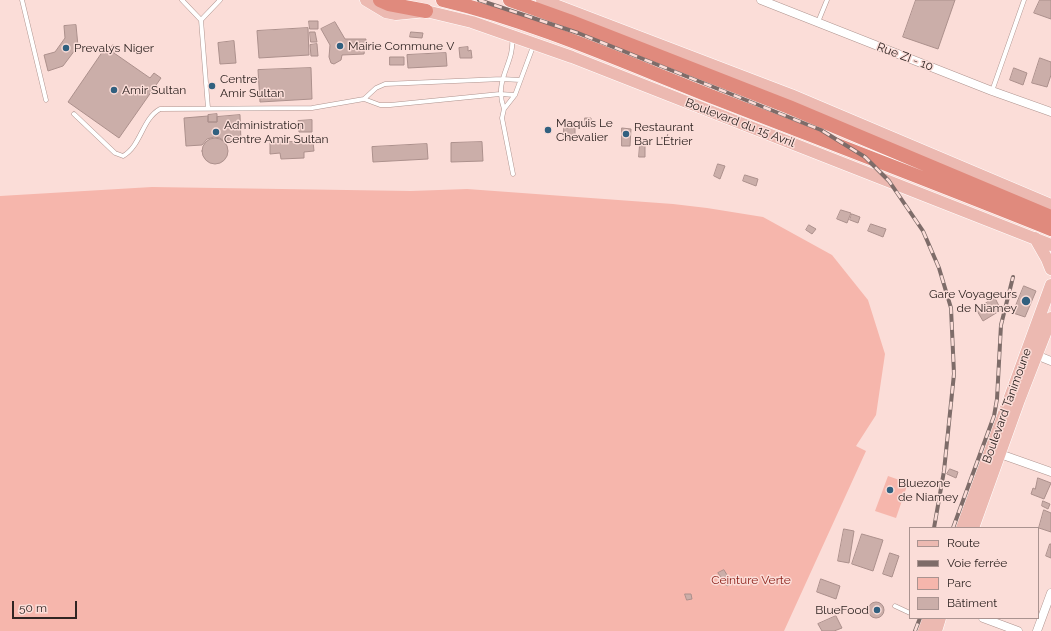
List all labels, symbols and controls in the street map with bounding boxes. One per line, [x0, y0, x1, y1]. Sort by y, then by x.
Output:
place label: Mairie Commune V [348, 39, 454, 53]
street label: Rue ZI - 10 [875, 40, 935, 74]
place label: Prevalys Niger [74, 41, 154, 55]
marker: Mairie Commune V [335, 41, 345, 51]
marker: Prevalys Niger [61, 43, 71, 53]
place label: Centre Amir Sultan [220, 72, 284, 100]
marker: Centre Amir Sultan [207, 81, 217, 91]
place label: Amir Sultan [122, 83, 186, 97]
marker: Amir Sultan [109, 85, 119, 95]
street label: Boulevard du 15 Avril [683, 95, 797, 151]
place label: Maquis Le Chevalier [556, 116, 613, 144]
place label: Administration Centre Amir Sultan [224, 118, 329, 146]
place label: Restaurant Bar L’Étrier [634, 120, 694, 148]
marker: Maquis Le Chevalier [543, 125, 553, 135]
marker: Administration Centre Amir Sultan [211, 127, 221, 137]
marker: Restaurant Bar L’Étrier [621, 129, 631, 139]
place label: Gare Voyageurs de Niamey [929, 287, 1017, 315]
marker: Gare Voyageurs de Niamey [1020, 295, 1032, 307]
street label: Boulevard Tanimoune [979, 347, 1035, 465]
place label: Bluezone de Niamey [898, 476, 958, 504]
marker: Bluezone de Niamey [885, 485, 895, 495]
legend [909, 527, 1039, 619]
text: Route [947, 536, 980, 550]
text: Voie ferrée [947, 556, 1007, 570]
park label: Ceinture Verte [711, 573, 791, 587]
text: Parc [947, 576, 972, 590]
scale bar [14, 593, 79, 619]
text: Bâtiment [947, 596, 997, 610]
text: 50 m [19, 601, 47, 615]
place label: BlueFood [815, 603, 869, 617]
marker: BlueFood [872, 605, 882, 615]

